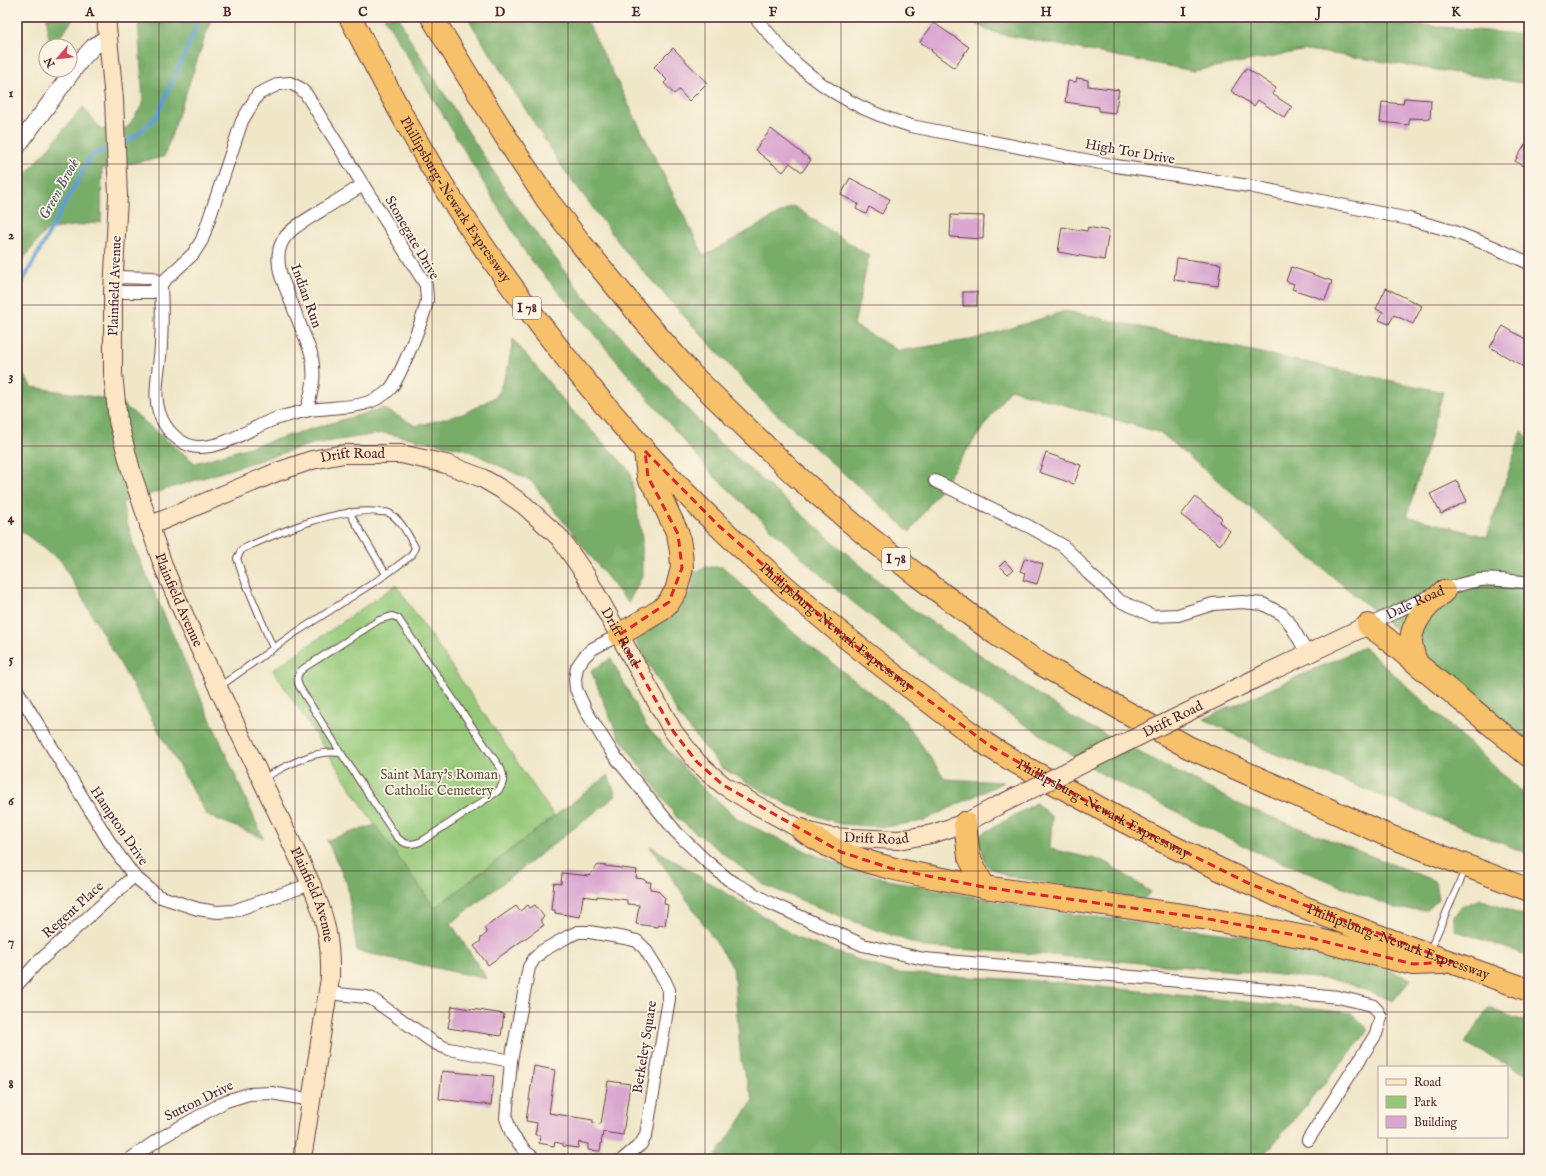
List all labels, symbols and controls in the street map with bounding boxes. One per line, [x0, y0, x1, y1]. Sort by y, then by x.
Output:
text: A [85, 4, 96, 21]
text: B [223, 4, 232, 21]
text: C [358, 4, 368, 21]
text: D [495, 4, 506, 21]
text: E [631, 4, 641, 21]
text: F [769, 4, 778, 21]
text: G [905, 4, 916, 21]
text: H [1040, 4, 1052, 21]
text: I [1180, 4, 1186, 21]
text: J [1314, 4, 1322, 21]
text: K [1451, 4, 1461, 21]
north arrow [38, 38, 78, 78]
text: N [41, 54, 59, 71]
text: 1 [9, 85, 14, 102]
street label: Phillipsburg-Newark Expressway [396, 113, 515, 286]
street label: High Tor Drive [1084, 135, 1177, 169]
water label: Green Brook [34, 155, 84, 223]
street label: Stonegate Drive [381, 193, 444, 284]
text: 2 [8, 227, 14, 244]
street label: Plainfield Avenue [104, 235, 126, 337]
street label: Indian Run [286, 262, 326, 331]
road number: I 78 [513, 297, 541, 319]
text: 3 [9, 368, 14, 385]
street label: Drift Road [319, 444, 385, 467]
text: 4 [8, 510, 15, 527]
road number: I 78 [882, 548, 910, 570]
street label: Plainfield Avenue [150, 550, 207, 651]
street label: Phillipsburg-Newark Expressway [755, 559, 917, 696]
street label: Dale Road [1383, 582, 1447, 624]
street label: Drift Road [597, 604, 644, 670]
text: 5 [9, 651, 14, 668]
street label: Drift Road [1140, 697, 1206, 742]
street label: Phillipsburg-Newark Expressway [1013, 756, 1193, 863]
park label: Saint Mary's Roman Catholic Cemetery [380, 766, 498, 800]
street label: Hampton Drive [86, 783, 152, 870]
text: 6 [8, 793, 14, 810]
street label: Drift Road [844, 829, 911, 849]
street label: Plainfield Avenue [286, 844, 337, 944]
street label: Regent Place [38, 877, 108, 942]
street label: Phillipsburg-Newark Expressway [1304, 900, 1492, 984]
text: 7 [8, 934, 14, 951]
street label: Berkeley Square [629, 999, 661, 1095]
legend [1378, 1066, 1508, 1138]
text: Road [1414, 1075, 1442, 1090]
text: 8 [8, 1076, 14, 1093]
street label: Sutton Drive [162, 1076, 237, 1125]
text: Park [1414, 1095, 1437, 1110]
text: Building [1414, 1115, 1458, 1130]

